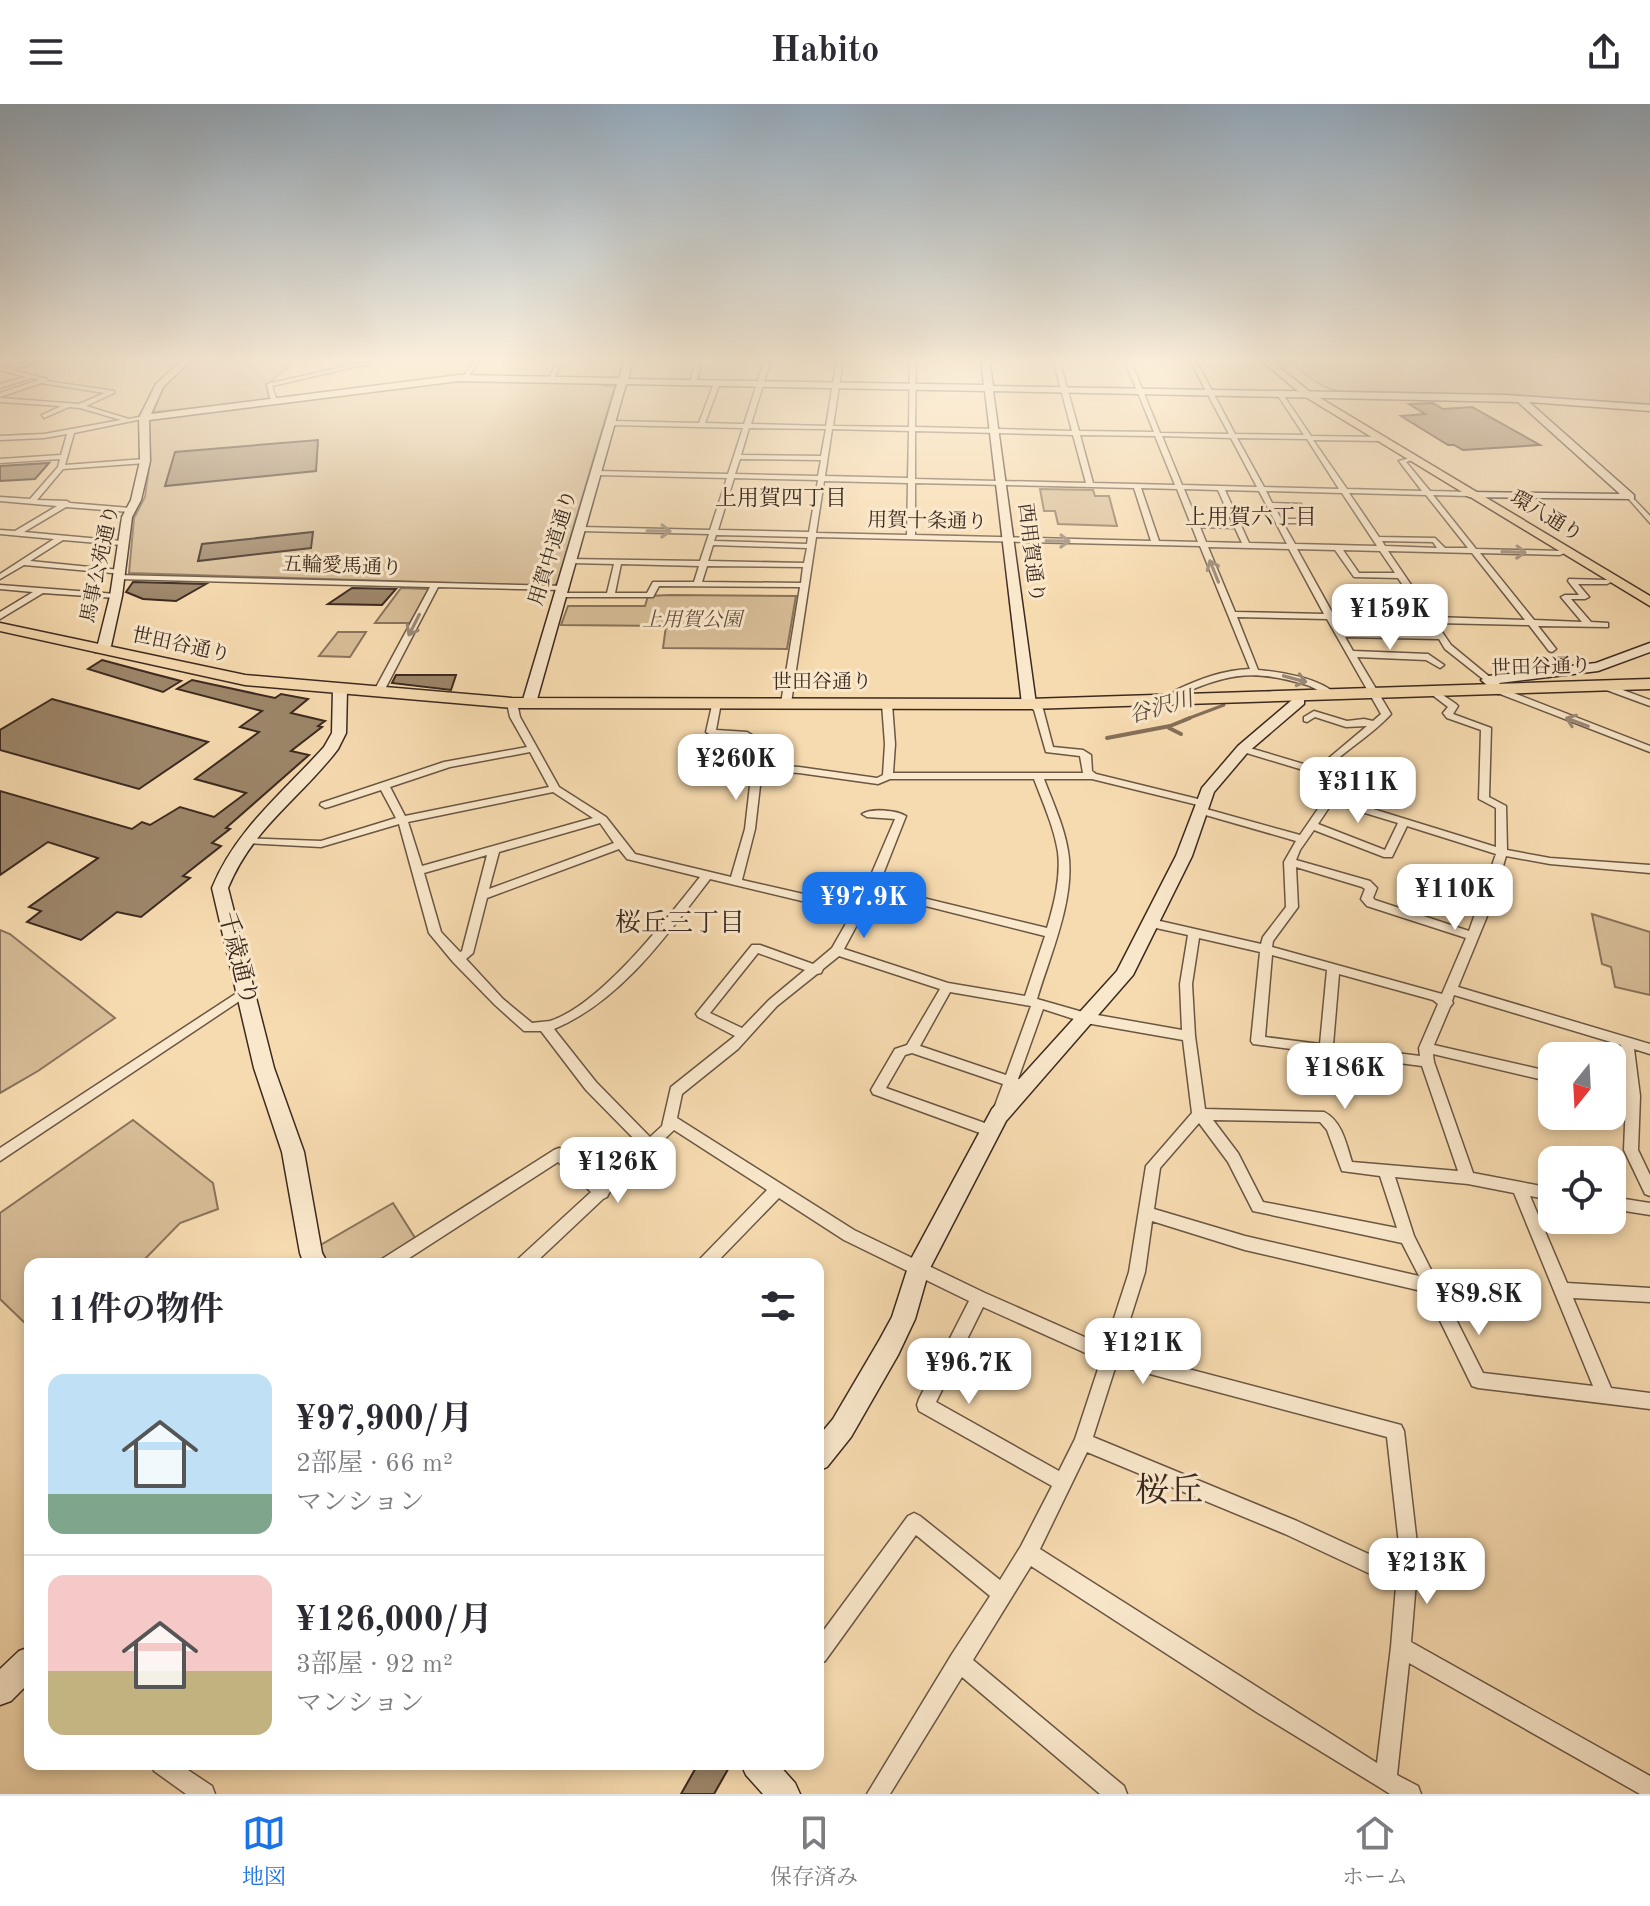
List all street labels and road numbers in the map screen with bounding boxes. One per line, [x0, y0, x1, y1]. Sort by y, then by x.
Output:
street label: 環八通り [1507, 486, 1586, 546]
street label: 用賀中道通り [525, 487, 581, 608]
street label: 西用賀通り [1014, 502, 1048, 604]
street label: 馬事公苑通り [77, 503, 123, 625]
street label: 用賀十条通り [867, 509, 987, 533]
street label: 五輪愛馬通り [282, 553, 402, 579]
street label: 世田谷通り [130, 624, 232, 666]
street label: 世田谷通り [1491, 654, 1591, 680]
street label: 世田谷通り [772, 671, 872, 693]
street label: 千歳通り [214, 909, 263, 1008]

